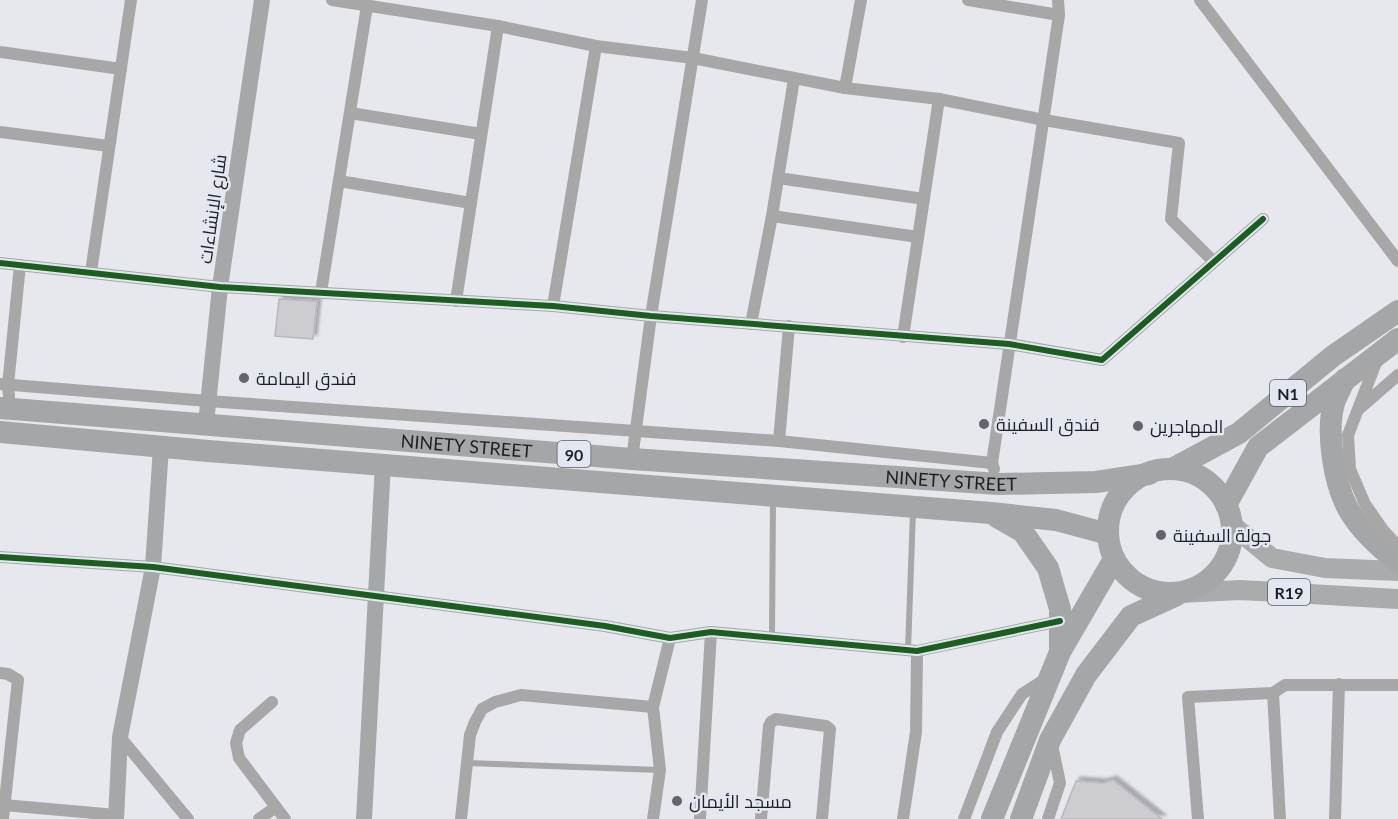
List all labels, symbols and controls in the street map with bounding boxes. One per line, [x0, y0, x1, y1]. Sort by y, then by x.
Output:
street label: شارع الإنشاءات [193, 153, 233, 265]
place label: فندق اليمامة [256, 367, 357, 391]
marker: فندق اليمامة [237, 371, 251, 385]
road number: N1 [1270, 380, 1306, 406]
place label: فندق السفينة [996, 413, 1100, 437]
place label: المهاجرين [1150, 415, 1223, 438]
marker: فندق السفينة [977, 417, 991, 431]
marker: المهاجرين [1131, 419, 1145, 433]
street label: NINETY STREET [400, 429, 533, 462]
road number: 90 [558, 441, 590, 467]
street label: NINETY STREET [885, 465, 1018, 495]
place label: جولة السفينة [1173, 524, 1271, 547]
marker: جولة السفينة [1154, 528, 1168, 542]
road number: R19 [1268, 579, 1310, 605]
place label: مسجد الأيمان [689, 790, 792, 813]
marker: مسجد الأيمان [670, 794, 684, 808]

